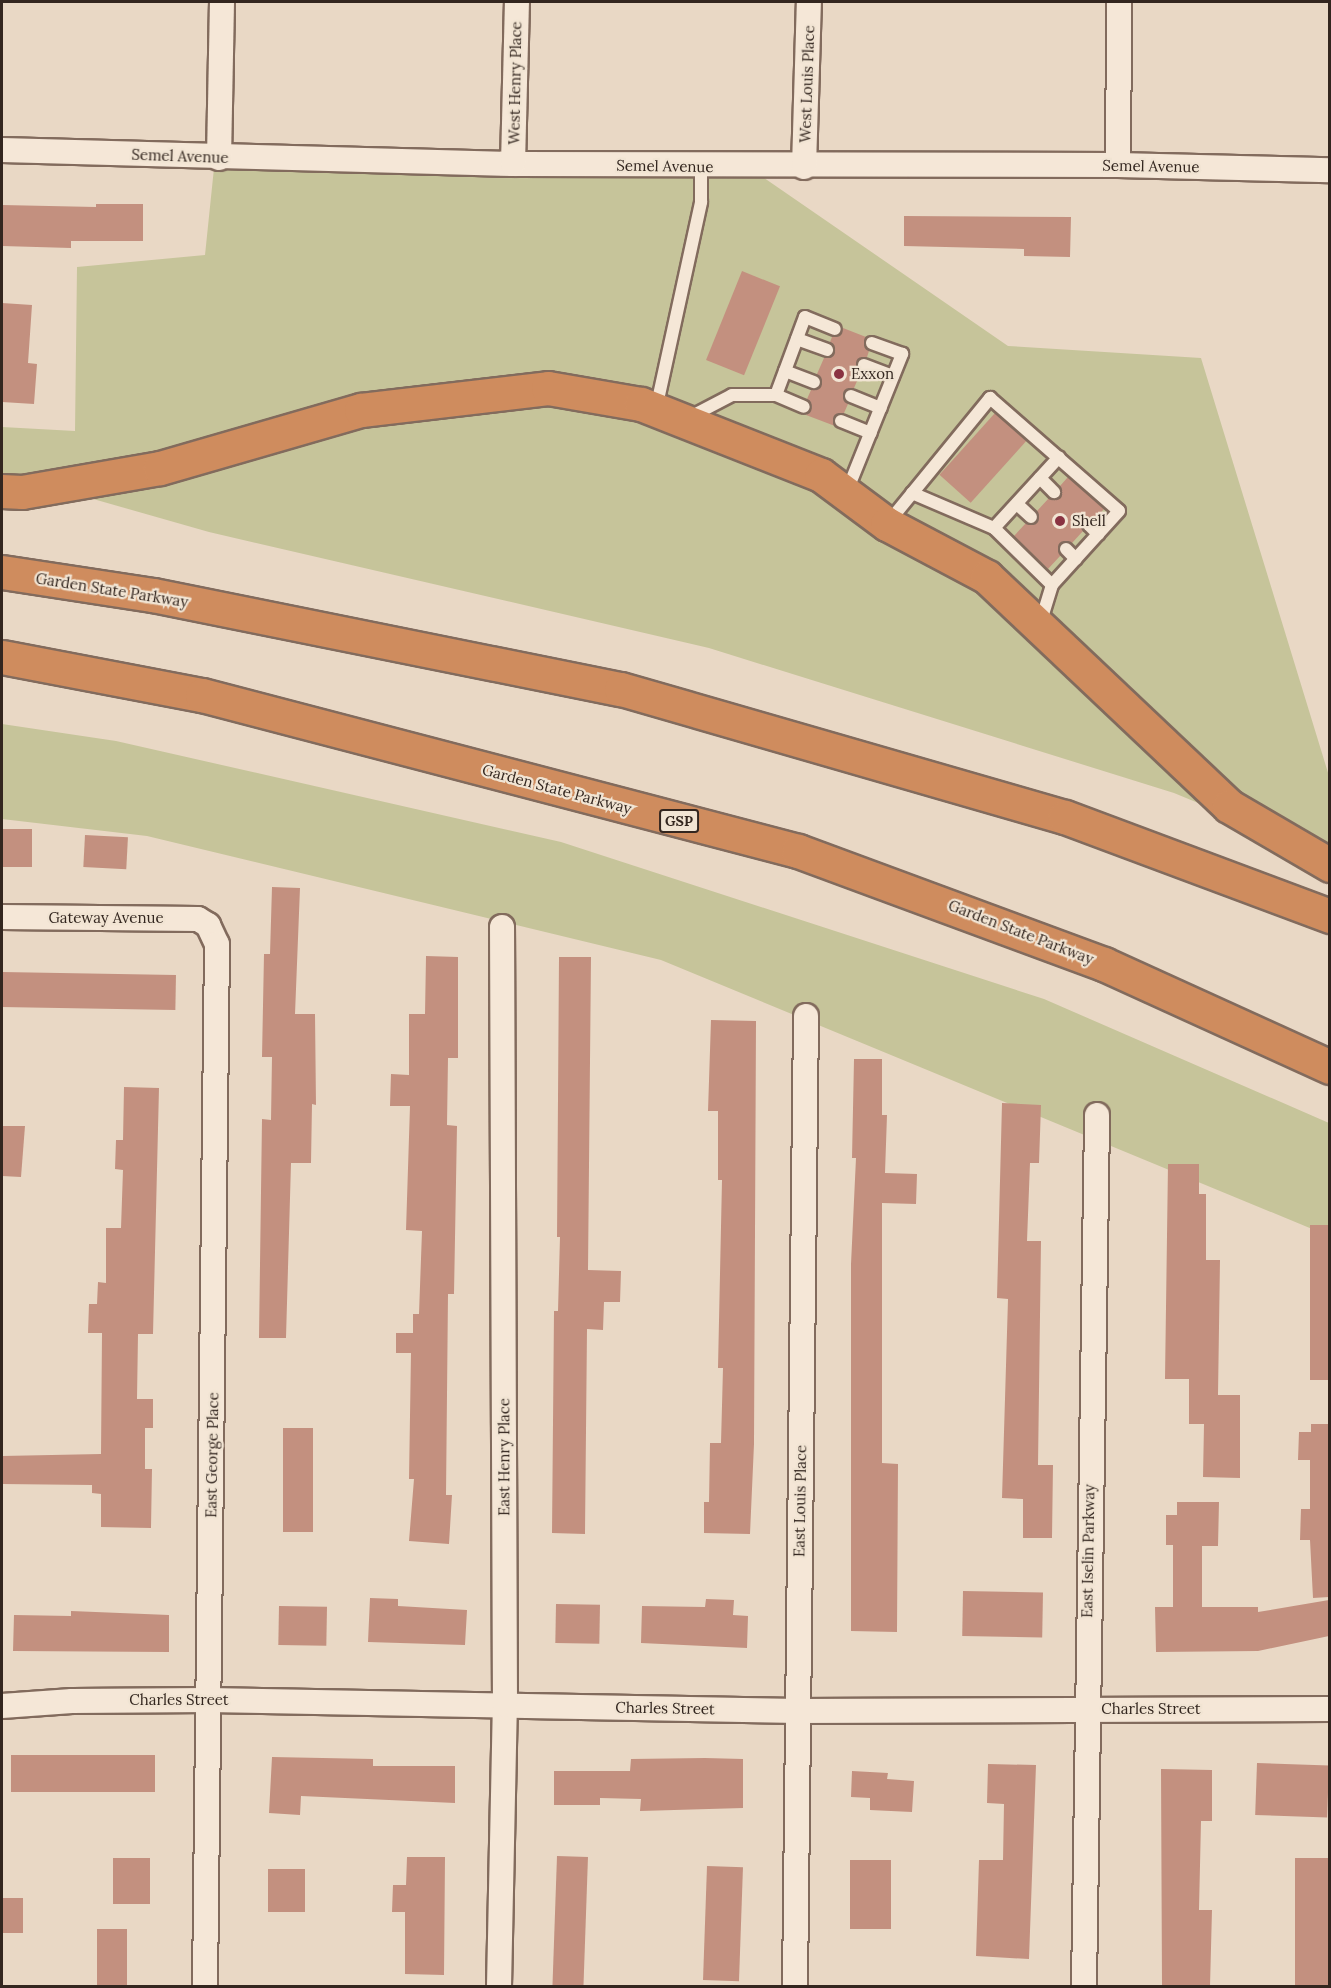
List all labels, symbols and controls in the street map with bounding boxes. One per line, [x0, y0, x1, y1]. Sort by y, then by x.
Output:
street label: West Henry Place [505, 21, 525, 145]
street label: West Louis Place [796, 25, 818, 143]
street label: Semel Avenue [131, 145, 229, 167]
street label: Semel Avenue [616, 156, 714, 176]
street label: Semel Avenue [1102, 156, 1200, 176]
place label: Exxon [851, 365, 894, 383]
marker: Exxon [832, 367, 846, 381]
place label: Shell [1072, 512, 1106, 530]
marker: Shell [1053, 514, 1067, 528]
street label: Garden State Parkway [35, 569, 189, 611]
street label: Garden State Parkway [480, 760, 634, 818]
road number: GSP [658, 810, 700, 832]
street label: Garden State Parkway [946, 896, 1096, 968]
street label: Gateway Avenue [48, 909, 164, 927]
street label: East George Place [202, 1392, 222, 1518]
street label: East Henry Place [495, 1398, 513, 1516]
street label: East Louis Place [790, 1445, 810, 1557]
street label: East Iselin Parkway [1078, 1484, 1098, 1618]
street label: Charles Street [129, 1691, 229, 1709]
street label: Charles Street [615, 1698, 715, 1718]
street label: Charles Street [1101, 1700, 1201, 1718]

